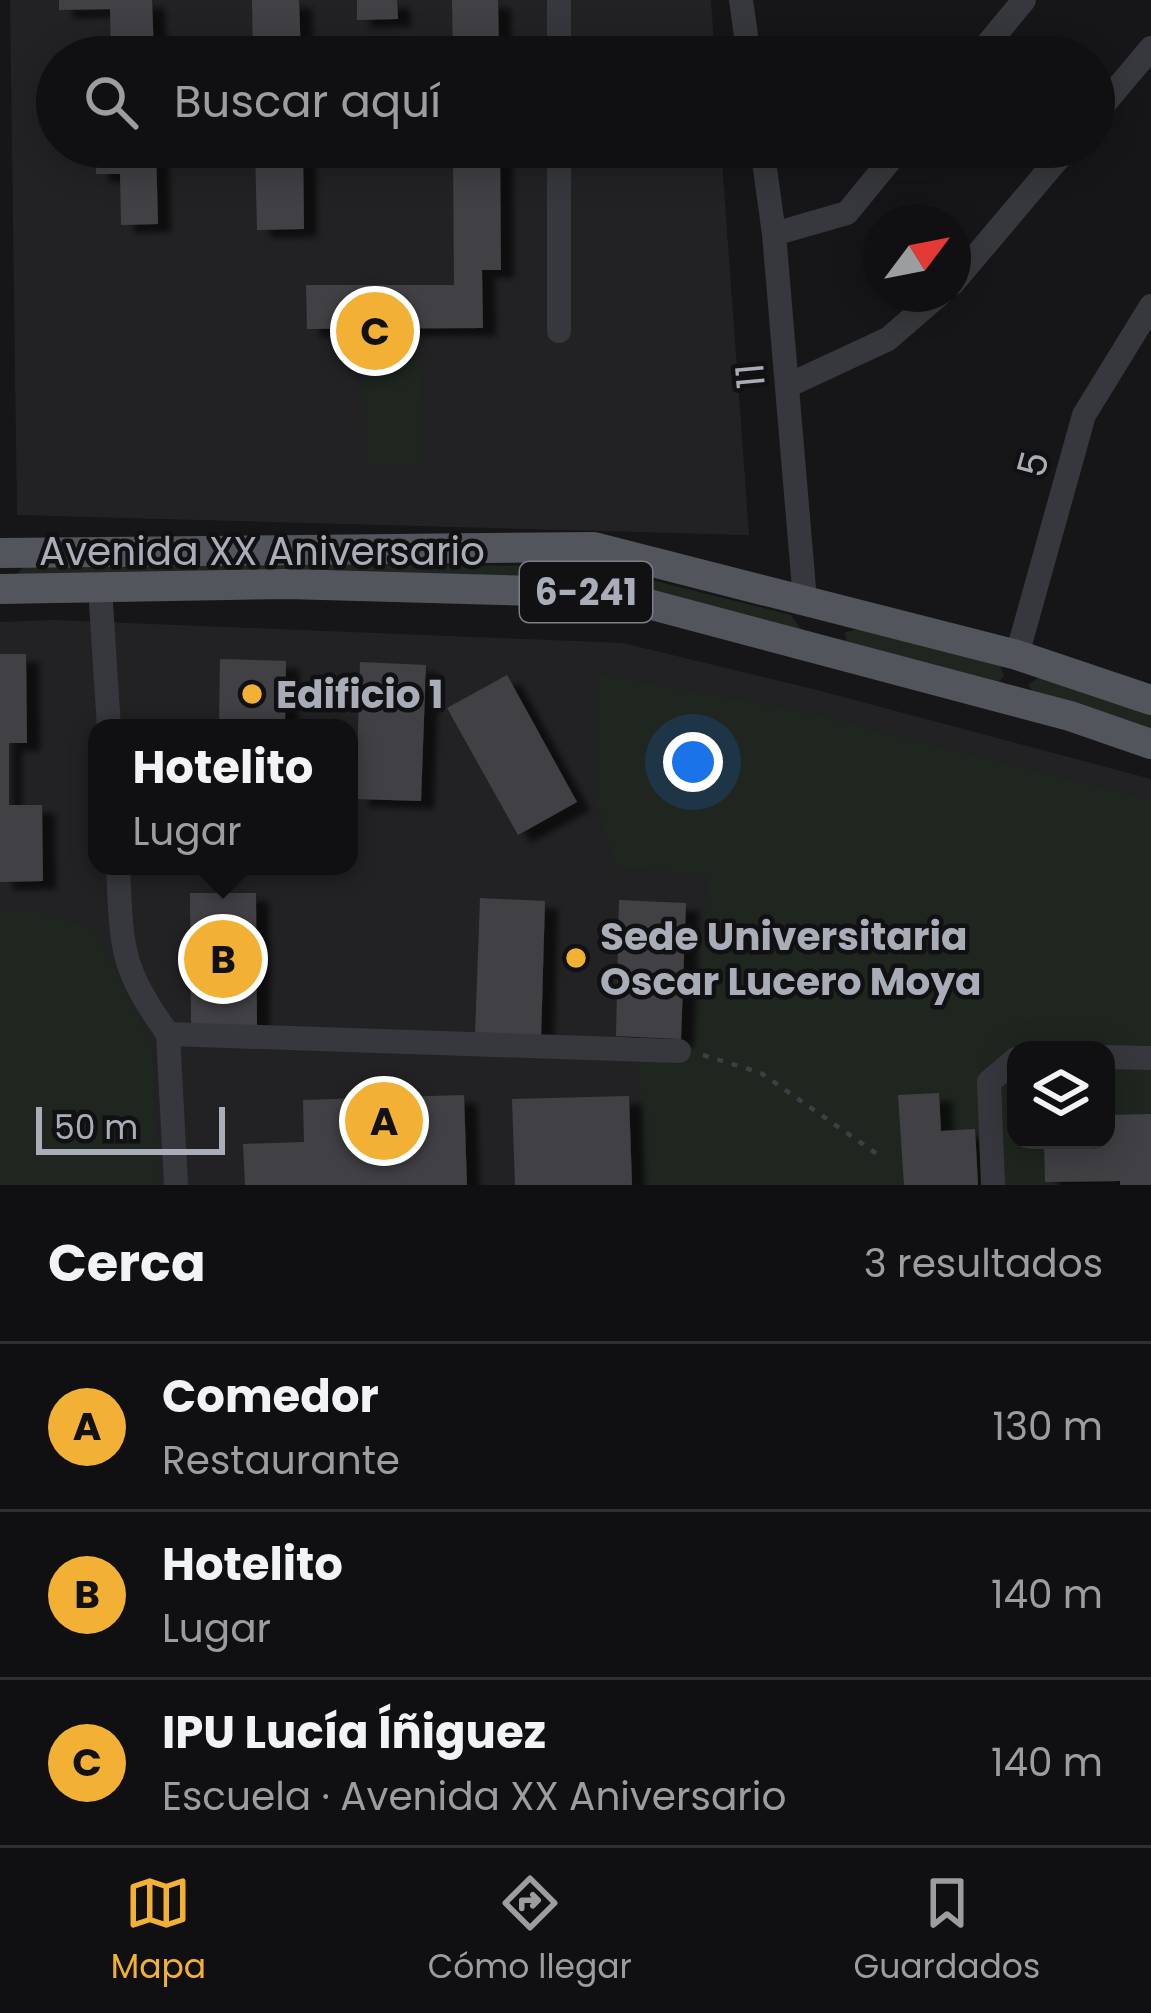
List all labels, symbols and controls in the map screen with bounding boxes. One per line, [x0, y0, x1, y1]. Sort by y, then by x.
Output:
search box [36, 36, 1115, 168]
icon: search [78, 69, 144, 135]
text: Buscar aquí [174, 70, 441, 133]
north arrow [863, 204, 971, 312]
pin: C [336, 286, 414, 376]
street label: 11 [722, 361, 779, 391]
street label: 5 [1004, 445, 1063, 483]
street label: Avenida XX Aniversario [39, 524, 485, 579]
road number: 6-241 [520, 562, 652, 622]
place label: Edificio 1 [276, 667, 444, 722]
marker: Edificio 1 [239, 681, 265, 707]
popup [88, 719, 358, 875]
your location [663, 732, 723, 792]
text: Hotelito [132, 736, 314, 799]
text: Lugar [132, 804, 242, 859]
place label: Sede Universitaria Oscar Lucero Moya [600, 909, 982, 1009]
pin: B [184, 914, 262, 1004]
marker: Sede Universitaria Oscar Lucero Moya [563, 945, 589, 971]
map controls [1007, 1041, 1115, 1149]
button: layers [1007, 1041, 1115, 1149]
pin: A [345, 1076, 423, 1166]
scale bar [36, 1101, 225, 1154]
text: 50 m [54, 1104, 138, 1151]
text: Cerca [48, 1227, 206, 1299]
text: 3 resultados [864, 1236, 1103, 1291]
text: Comedor [162, 1365, 379, 1428]
text: A [73, 1399, 101, 1454]
text: 130 m [992, 1399, 1103, 1454]
text: Restaurante [162, 1433, 400, 1488]
text: Hotelito [162, 1533, 343, 1596]
text: B [74, 1567, 100, 1622]
text: 140 m [991, 1567, 1103, 1622]
text: Lugar [162, 1601, 271, 1656]
text: IPU Lucía Íñiguez [162, 1701, 546, 1764]
text: C [72, 1735, 102, 1790]
text: 140 m [991, 1735, 1103, 1790]
text: Escuela · Avenida XX Aniversario [162, 1769, 786, 1824]
tab: Mapa [111, 1870, 206, 1992]
tab: Cómo llegar [428, 1870, 632, 1992]
tab: Guardados [854, 1870, 1040, 1992]

